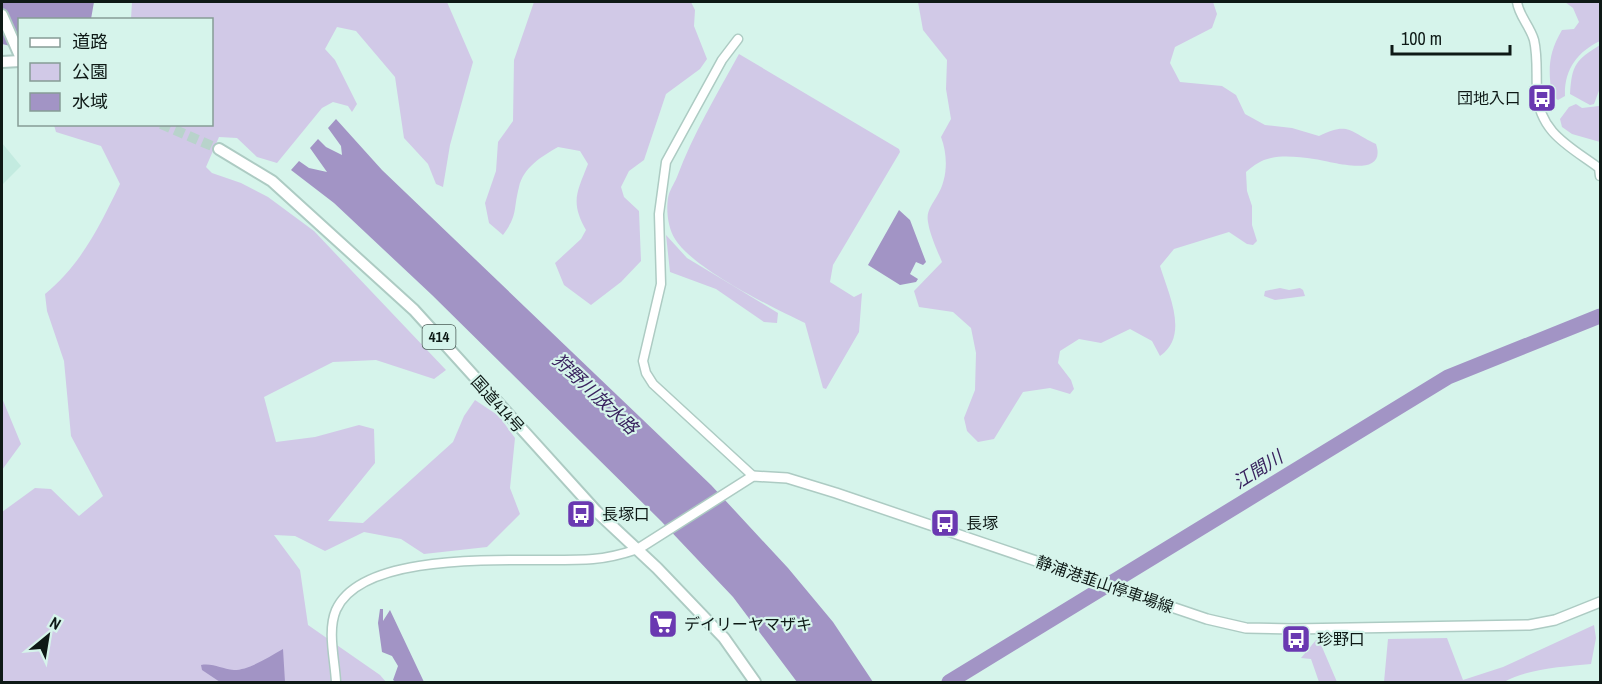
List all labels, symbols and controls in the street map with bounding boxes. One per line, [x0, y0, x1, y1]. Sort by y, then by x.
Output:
legend [18, 18, 213, 126]
scale bar [1392, 18, 1510, 56]
text: 100 m [1401, 26, 1442, 51]
text: 道路 [72, 29, 108, 54]
text: 公園 [72, 59, 108, 84]
bus stop icon: 団地入口 [1526, 82, 1558, 114]
place label: 団地入口 [1457, 87, 1521, 109]
text: 水域 [72, 89, 108, 114]
road number: 414 [422, 325, 456, 349]
water label: 狩野川放水路 [547, 348, 645, 441]
street label: 国道414号 [466, 371, 530, 437]
water label: 江間川 [1228, 444, 1289, 494]
bus stop icon: 長塚口 [565, 498, 597, 530]
place label: 長塚口 [602, 503, 650, 525]
bus stop icon: 長塚 [929, 507, 961, 539]
place label: 長塚 [966, 512, 998, 534]
street label: 静浦港韮山停車場線 [1033, 550, 1177, 618]
north arrow [18, 606, 78, 666]
supermarket icon: デイリーヤマザキ [647, 608, 679, 640]
text: N [46, 611, 65, 635]
place label: デイリーヤマザキ [684, 613, 812, 635]
bus stop icon: 珍野口 [1280, 623, 1312, 655]
place label: 珍野口 [1317, 628, 1365, 650]

